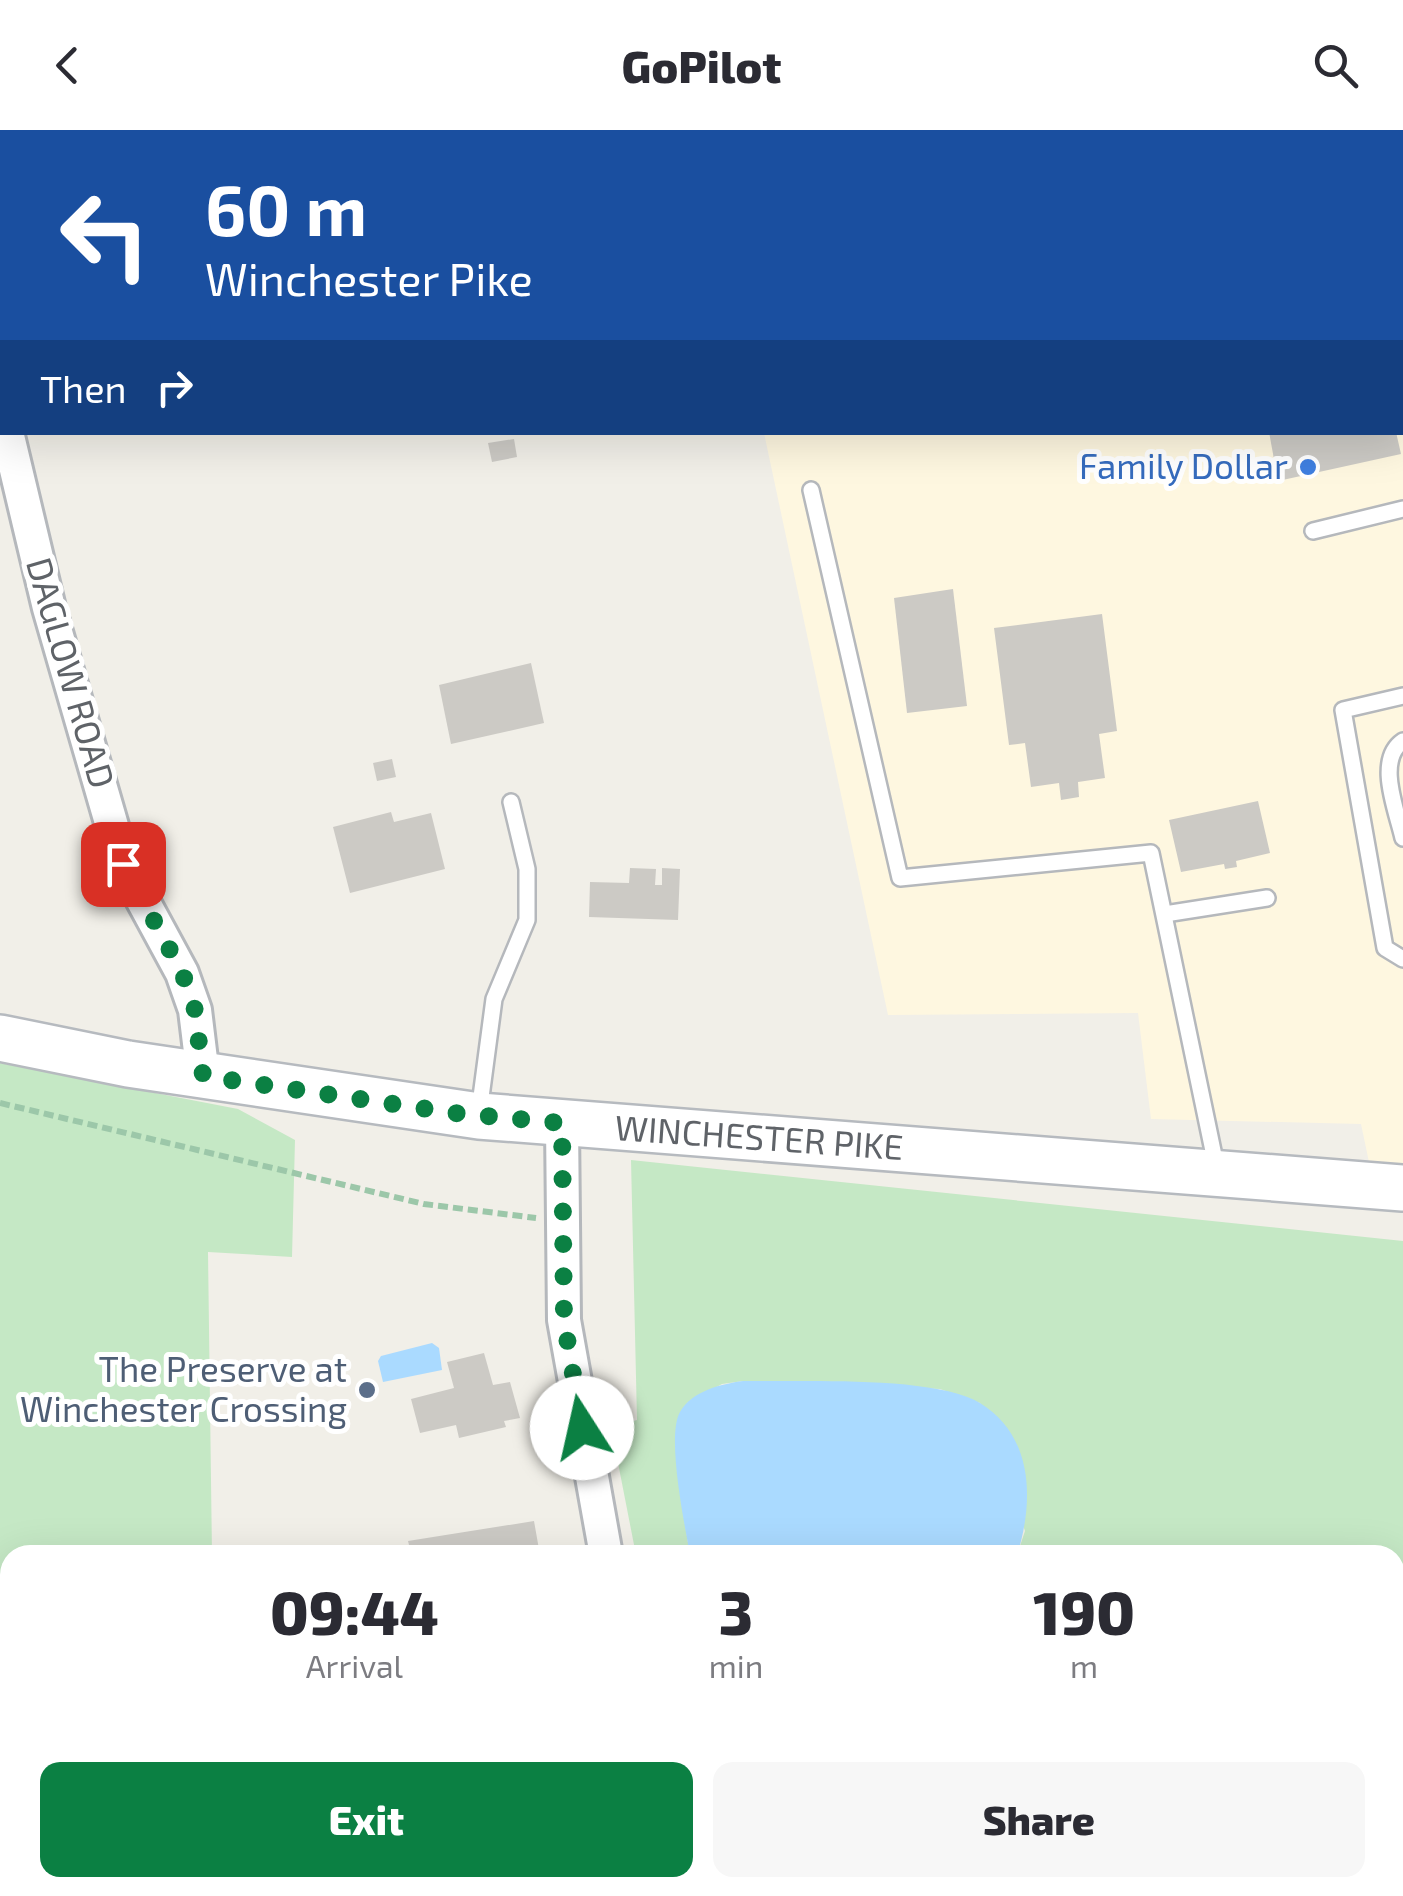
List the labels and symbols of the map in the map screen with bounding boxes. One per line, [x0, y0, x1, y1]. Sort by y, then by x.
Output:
place label: Family Dollar [1079, 444, 1288, 486]
marker: Family Dollar [1297, 456, 1319, 478]
street label: DAGLOW ROAD [19, 552, 125, 793]
pin [81, 822, 166, 907]
street label: WINCHESTER PIKE [614, 1105, 905, 1167]
place label: The Preserve at Winchester Crossing [20, 1347, 347, 1429]
position arrow [530, 1376, 634, 1480]
marker: The Preserve at Winchester Crossing [356, 1379, 378, 1401]

